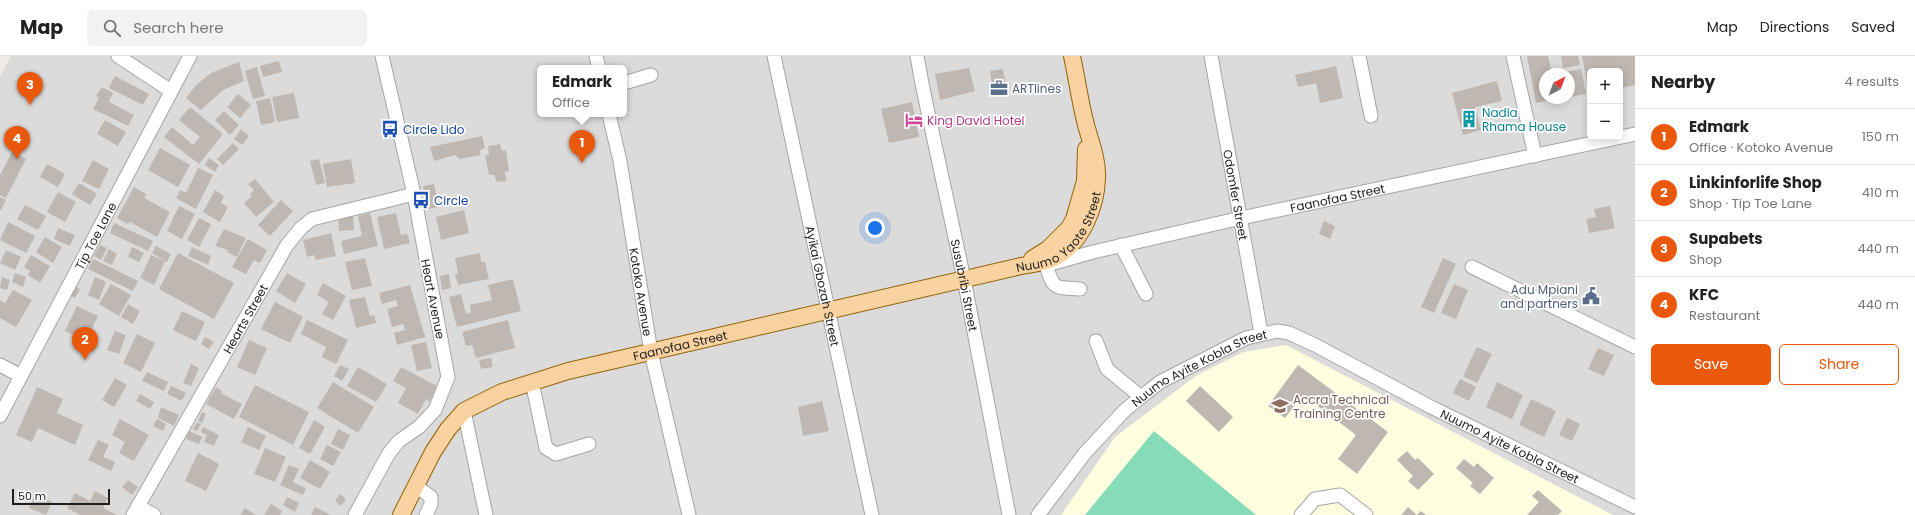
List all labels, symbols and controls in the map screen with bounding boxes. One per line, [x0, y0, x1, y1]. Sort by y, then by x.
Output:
search box [87, 10, 367, 46]
text: Map [20, 14, 63, 41]
icon: search [101, 17, 123, 39]
text: Search here [133, 17, 224, 38]
text: Map [1707, 17, 1738, 37]
text: Directions [1760, 17, 1829, 37]
text: Saved [1851, 17, 1895, 37]
popup [537, 65, 627, 117]
north arrow [1539, 68, 1575, 104]
map controls [1587, 68, 1623, 140]
button: + [1587, 68, 1623, 104]
text: Nearby [1651, 70, 1715, 94]
text: Edmark [552, 71, 612, 92]
pin: 3 [17, 72, 43, 105]
text: 4 results [1845, 72, 1899, 91]
office icon: ARTlines [989, 78, 1009, 98]
place label: ARTlines [1012, 80, 1061, 97]
text: Office [552, 93, 590, 112]
place label: Nadia Rhama House [1482, 104, 1566, 135]
button: − [1587, 104, 1623, 140]
building icon: Nadia Rhama House [1459, 109, 1479, 129]
hotel icon: King David Hotel [904, 110, 924, 130]
place label: King David Hotel [927, 112, 1025, 129]
text: Edmark [1689, 116, 1749, 137]
bus stop icon: Circle Lido [380, 119, 400, 139]
place label: Circle Lido [403, 121, 465, 138]
pin: 4 [4, 126, 30, 159]
text: 1 [1662, 127, 1666, 146]
text: 150 m [1862, 127, 1899, 146]
pin: 1 [569, 130, 595, 163]
text: Office · Kotoko Avenue [1689, 138, 1833, 157]
street label: Odomfer Street [1220, 148, 1253, 241]
text: Linkinforlife Shop [1689, 172, 1822, 193]
street label: Faanofaa Street [1288, 179, 1386, 216]
text: 2 [1660, 183, 1668, 202]
text: 410 m [1862, 183, 1899, 202]
bus stop icon: Circle [411, 190, 431, 210]
street label: Nuumo Yaote Street [1014, 190, 1104, 275]
place label: Circle [434, 192, 468, 209]
text: Shop · Tip Toe Lane [1689, 194, 1812, 213]
street label: Tip Toe Lane [70, 199, 120, 272]
your location [865, 218, 885, 238]
street label: Ayikai Gbozah Street [802, 224, 844, 348]
text: Supabets [1689, 228, 1763, 249]
street label: Susubribi Street [947, 237, 982, 333]
text: 3 [1660, 239, 1668, 258]
text: 440 m [1858, 239, 1899, 258]
street label: Kotoko Avenue [626, 247, 657, 337]
text: Shop [1689, 250, 1722, 269]
street label: Heart Avenue [417, 258, 449, 340]
street label: Hearts Street [218, 281, 272, 357]
place label: Adu Mpiani and partners [1500, 281, 1578, 312]
text: KFC [1689, 284, 1719, 305]
public building icon: Adu Mpiani and partners [1581, 286, 1601, 306]
text: 4 [1660, 295, 1668, 314]
text: 440 m [1858, 295, 1899, 314]
text: Restaurant [1689, 306, 1760, 325]
street label: Nuumo Ayite Kobla Street [1128, 325, 1269, 410]
street label: Faanofaa Street [631, 326, 729, 364]
pin: 2 [72, 327, 98, 360]
button: Save [1651, 344, 1771, 385]
button: Share [1779, 344, 1899, 385]
place label: Accra Technical Training Centre [1293, 391, 1389, 422]
school or university icon: Accra Technical Training Centre [1270, 396, 1290, 416]
street label: Nuumo Ayite Kobla Street [1438, 405, 1582, 487]
scale bar [12, 487, 110, 506]
text: 50 m [18, 488, 46, 504]

